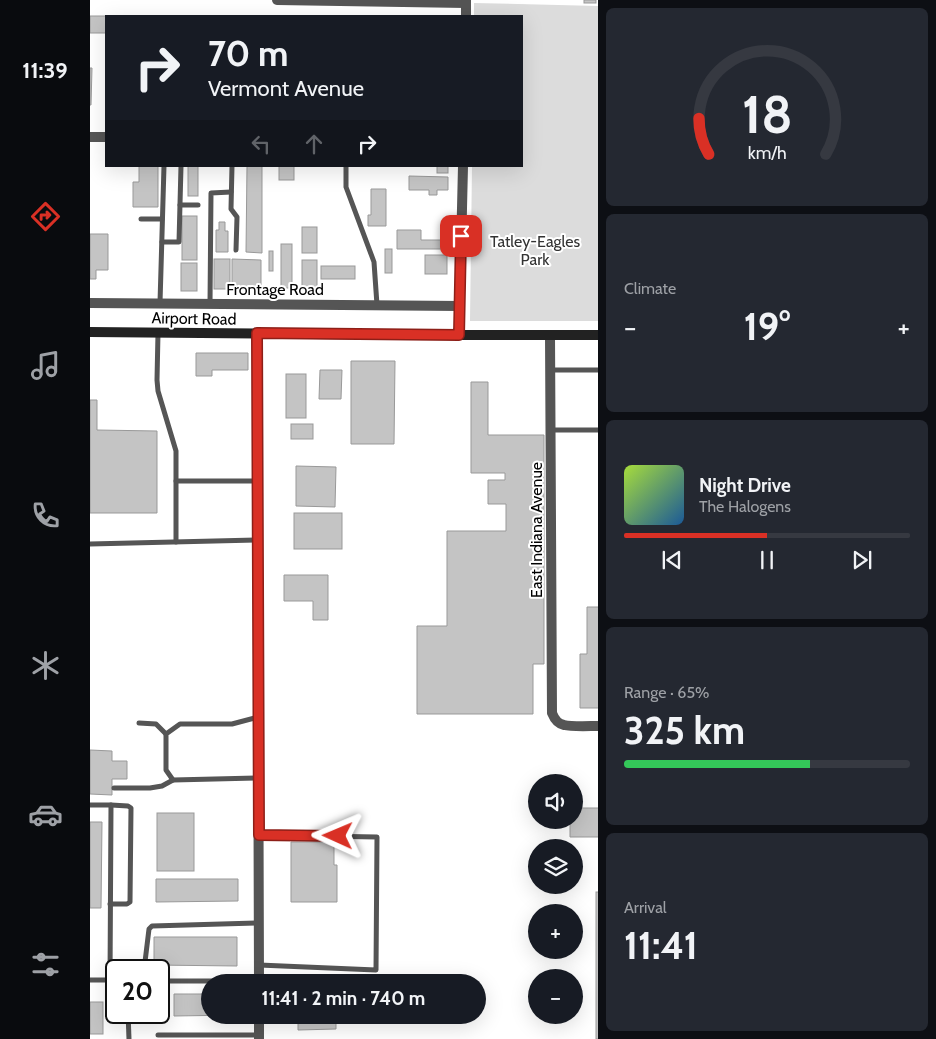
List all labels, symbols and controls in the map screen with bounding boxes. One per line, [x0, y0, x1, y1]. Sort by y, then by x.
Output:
text: 70 m [208, 32, 289, 75]
icon: right [125, 35, 190, 100]
text: 11:39 [22, 57, 68, 84]
text: Vermont Avenue [208, 75, 364, 102]
text: 18 [742, 83, 792, 146]
icon: left [247, 130, 275, 158]
icon: ahead [300, 130, 328, 158]
icon: right [353, 130, 381, 158]
text: km/h [747, 142, 787, 163]
icon: directions [28, 199, 63, 234]
pin [440, 215, 482, 257]
icon: arrive [447, 222, 475, 250]
park label: Tatley-Eagles Park [490, 232, 580, 269]
text: Climate [624, 279, 676, 298]
street label: Frontage Road [226, 280, 324, 299]
text: 19° [744, 303, 790, 350]
street label: Airport Road [151, 308, 237, 329]
text: − [624, 310, 636, 344]
text: + [898, 310, 910, 344]
icon: music [28, 348, 63, 383]
street label: East Indiana Avenue [527, 462, 546, 598]
text: Night Drive [699, 474, 791, 497]
text: The Halogens [699, 497, 791, 516]
icon: phone [28, 498, 63, 533]
icon: previous [658, 546, 686, 574]
icon: pause [753, 546, 781, 574]
icon: next [848, 546, 876, 574]
icon: climate [28, 648, 63, 683]
text: Range · 65% [624, 683, 710, 702]
text: 325 km [624, 707, 745, 754]
map controls [528, 774, 583, 1024]
button: sound [528, 774, 583, 829]
icon: car [28, 797, 63, 832]
position arrow [311, 809, 363, 861]
button: layers [528, 839, 583, 894]
text: Arrival [624, 898, 667, 917]
button: + [528, 904, 583, 959]
text: 11:41 [624, 922, 698, 969]
icon: filters [28, 947, 63, 982]
speed limit sign: 20 [105, 959, 170, 1024]
button: − [528, 969, 583, 1024]
text: 11:41 · 2 min · 740 m [262, 987, 425, 1010]

